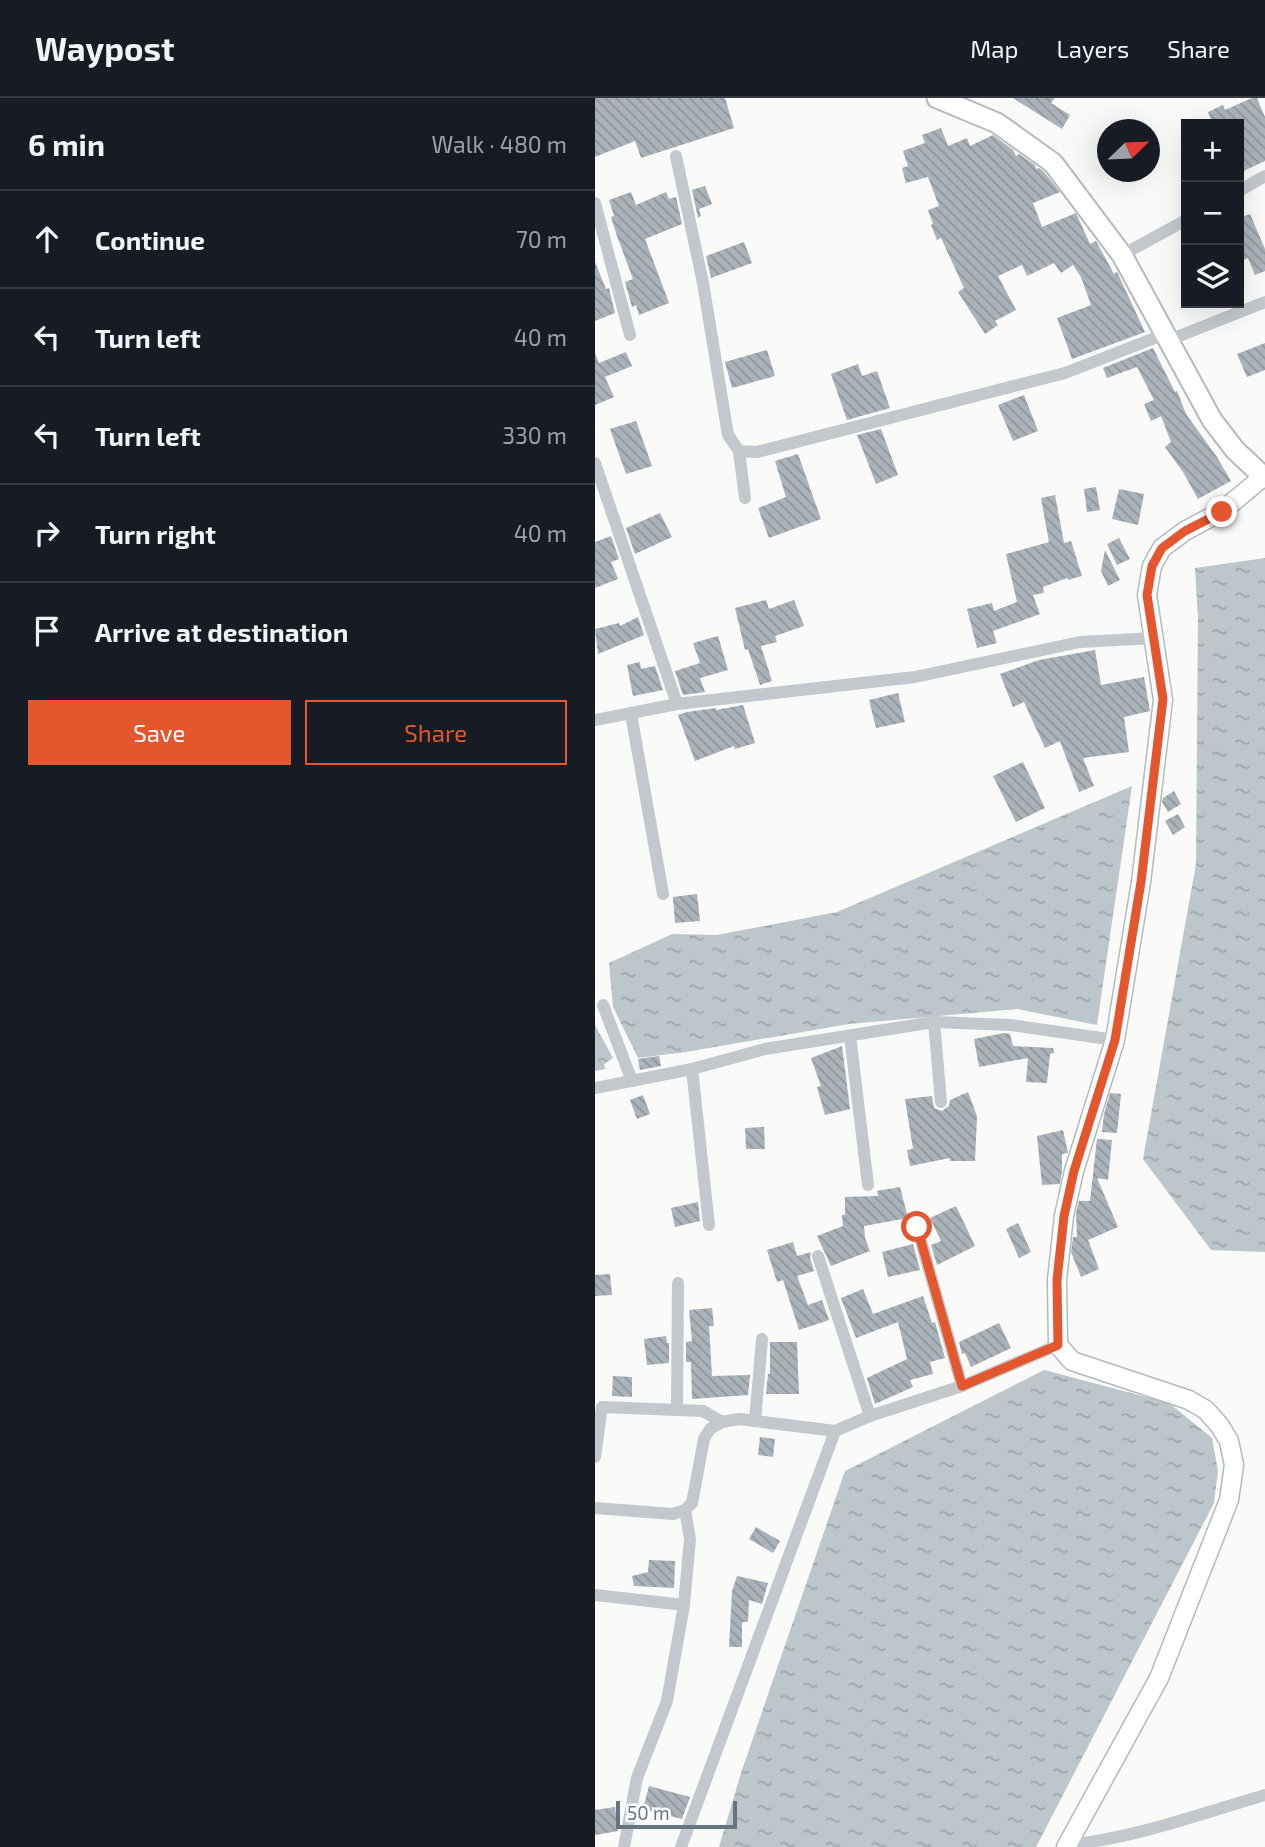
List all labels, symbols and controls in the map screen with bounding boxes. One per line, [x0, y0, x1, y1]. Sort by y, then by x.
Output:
text: Waypost [35, 28, 174, 68]
text: Map [970, 34, 1018, 63]
text: Layers [1056, 34, 1129, 63]
text: Share [1167, 34, 1230, 63]
north arrow [1097, 119, 1160, 182]
map controls [1181, 119, 1244, 308]
button: + [1181, 119, 1244, 182]
text: 6 min [28, 126, 105, 162]
text: Walk · 480 m [432, 130, 567, 158]
button: − [1181, 182, 1244, 245]
icon: ahead [28, 220, 66, 258]
text: Continue [95, 224, 205, 255]
text: 70 m [516, 225, 567, 253]
button: layers [1181, 245, 1244, 308]
icon: left [28, 318, 66, 356]
text: Turn left [95, 322, 201, 353]
text: 40 m [514, 323, 567, 351]
icon: left [28, 416, 66, 454]
text: Turn left [95, 420, 201, 451]
text: 330 m [502, 421, 567, 449]
route end [1206, 496, 1237, 527]
icon: right [28, 514, 66, 552]
text: Turn right [95, 518, 216, 549]
text: 40 m [514, 519, 567, 547]
icon: arrive [28, 612, 66, 650]
text: Arrive at destination [95, 616, 348, 647]
button: Save [28, 700, 291, 765]
button: Share [305, 700, 567, 765]
route start [901, 1211, 932, 1242]
scale bar [616, 1798, 737, 1830]
text: 50 m [627, 1801, 670, 1824]

